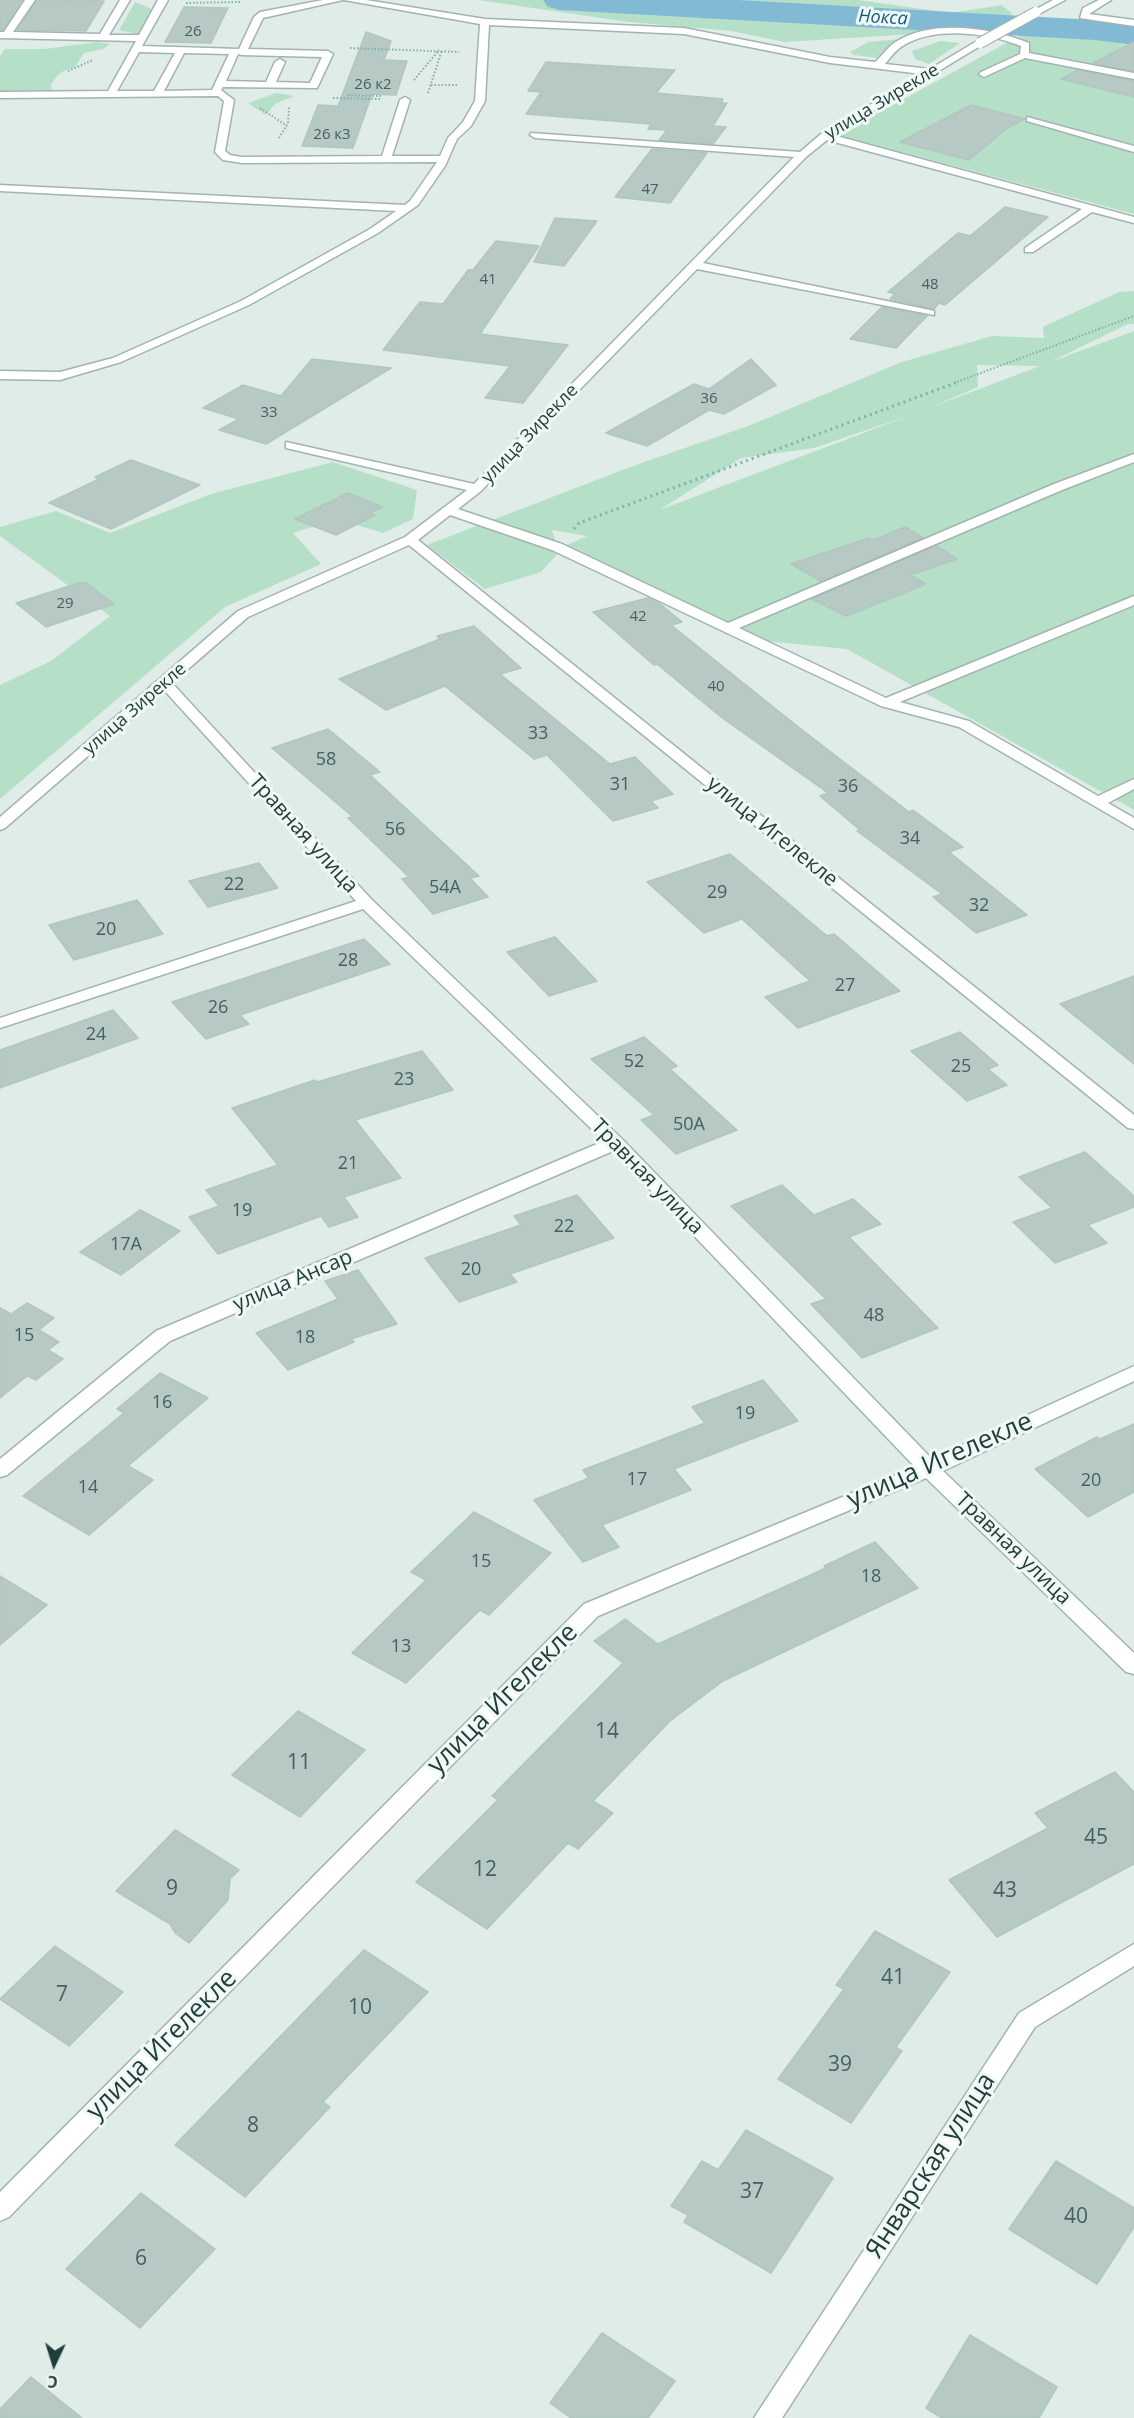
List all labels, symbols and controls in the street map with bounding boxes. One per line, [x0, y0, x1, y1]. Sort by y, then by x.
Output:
water label: Нокса [858, 6, 908, 30]
house number: 26 [184, 23, 202, 41]
street label: улица Зирекле [821, 59, 943, 145]
house number: 26 к2 [354, 76, 392, 94]
house number: 26 к3 [313, 126, 351, 144]
house number: 47 [641, 181, 659, 199]
house number: 41 [479, 271, 497, 289]
house number: 48 [921, 276, 939, 294]
street label: улица Зирекле [477, 380, 583, 488]
house number: 36 [700, 390, 718, 408]
house number: 33 [260, 404, 278, 422]
house number: 29 [56, 595, 74, 613]
house number: 42 [629, 608, 647, 626]
street label: улица Зирекле [79, 658, 191, 760]
house number: 40 [707, 678, 725, 696]
house number: 33 [528, 723, 548, 745]
house number: 58 [316, 749, 336, 771]
street label: Травная улица [243, 770, 363, 898]
street label: улица Игелекле [701, 771, 843, 893]
house number: 31 [610, 774, 630, 796]
house number: 36 [838, 776, 858, 798]
house number: 56 [385, 819, 405, 841]
house number: 34 [900, 828, 920, 850]
house number: 22 [224, 874, 244, 896]
house number: 54А [429, 877, 461, 899]
house number: 29 [707, 882, 727, 904]
house number: 32 [969, 895, 989, 917]
house number: 20 [96, 919, 116, 941]
house number: 28 [338, 950, 358, 972]
house number: 27 [835, 975, 855, 997]
house number: 26 [208, 997, 228, 1019]
house number: 24 [86, 1024, 106, 1046]
house number: 52 [624, 1051, 644, 1073]
house number: 25 [951, 1056, 971, 1078]
house number: 23 [394, 1069, 414, 1091]
street label: Травная улица [586, 1114, 708, 1240]
house number: 50А [673, 1114, 705, 1136]
house number: 21 [338, 1153, 358, 1175]
house number: 19 [232, 1200, 252, 1222]
house number: 22 [554, 1216, 574, 1238]
house number: 17А [110, 1234, 142, 1256]
street label: улица Ансар [229, 1245, 357, 1317]
house number: 20 [461, 1259, 481, 1281]
house number: 48 [864, 1305, 884, 1327]
house number: 15 [14, 1325, 34, 1347]
house number: 18 [295, 1327, 315, 1349]
house number: 16 [152, 1392, 172, 1414]
house number: 19 [735, 1403, 755, 1425]
street label: улица Игелекле [842, 1406, 1038, 1516]
house number: 17 [627, 1469, 647, 1491]
house number: 20 [1081, 1470, 1101, 1492]
house number: 14 [78, 1477, 98, 1499]
street label: Травная улица [950, 1488, 1076, 1610]
house number: 15 [471, 1551, 491, 1573]
house number: 18 [861, 1566, 881, 1588]
street label: улица Игелекле [421, 1617, 585, 1781]
house number: 13 [391, 1636, 411, 1658]
house number: 14 [595, 1719, 619, 1745]
house number: 11 [287, 1750, 311, 1776]
house number: 45 [1084, 1825, 1108, 1851]
house number: 12 [473, 1857, 497, 1883]
house number: 9 [166, 1876, 178, 1902]
house number: 43 [993, 1878, 1017, 1904]
street label: улица Игелекле [80, 1963, 244, 2127]
house number: 41 [881, 1965, 905, 1991]
house number: 7 [56, 1982, 68, 2008]
house number: 10 [348, 1995, 372, 2021]
house number: 39 [828, 2052, 852, 2078]
street label: Январская улица [859, 2067, 1003, 2265]
house number: 8 [247, 2113, 259, 2139]
house number: 37 [740, 2179, 764, 2205]
house number: 40 [1064, 2204, 1088, 2230]
house number: 6 [135, 2246, 147, 2272]
north arrow [24, 2334, 84, 2394]
text: С [47, 2371, 59, 2393]

